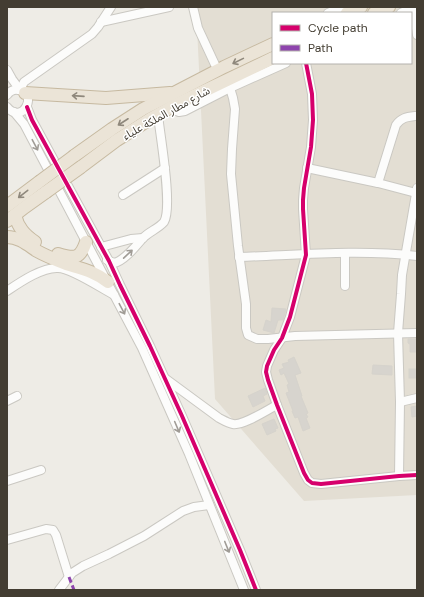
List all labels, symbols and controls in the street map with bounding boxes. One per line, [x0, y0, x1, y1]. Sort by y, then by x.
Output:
legend [272, 12, 412, 64]
text: Cycle path [308, 20, 368, 36]
text: Path [308, 40, 333, 56]
one-way arrow [232, 58, 244, 65]
street label: شارع مطار الملكة علياء [120, 83, 213, 144]
one-way arrow [72, 93, 85, 100]
one-way arrow [118, 118, 129, 126]
one-way arrow [32, 139, 39, 151]
one-way arrow [18, 190, 29, 198]
one-way arrow [122, 250, 132, 259]
one-way arrow [119, 303, 126, 315]
one-way arrow [174, 420, 181, 432]
one-way arrow [223, 540, 231, 552]

